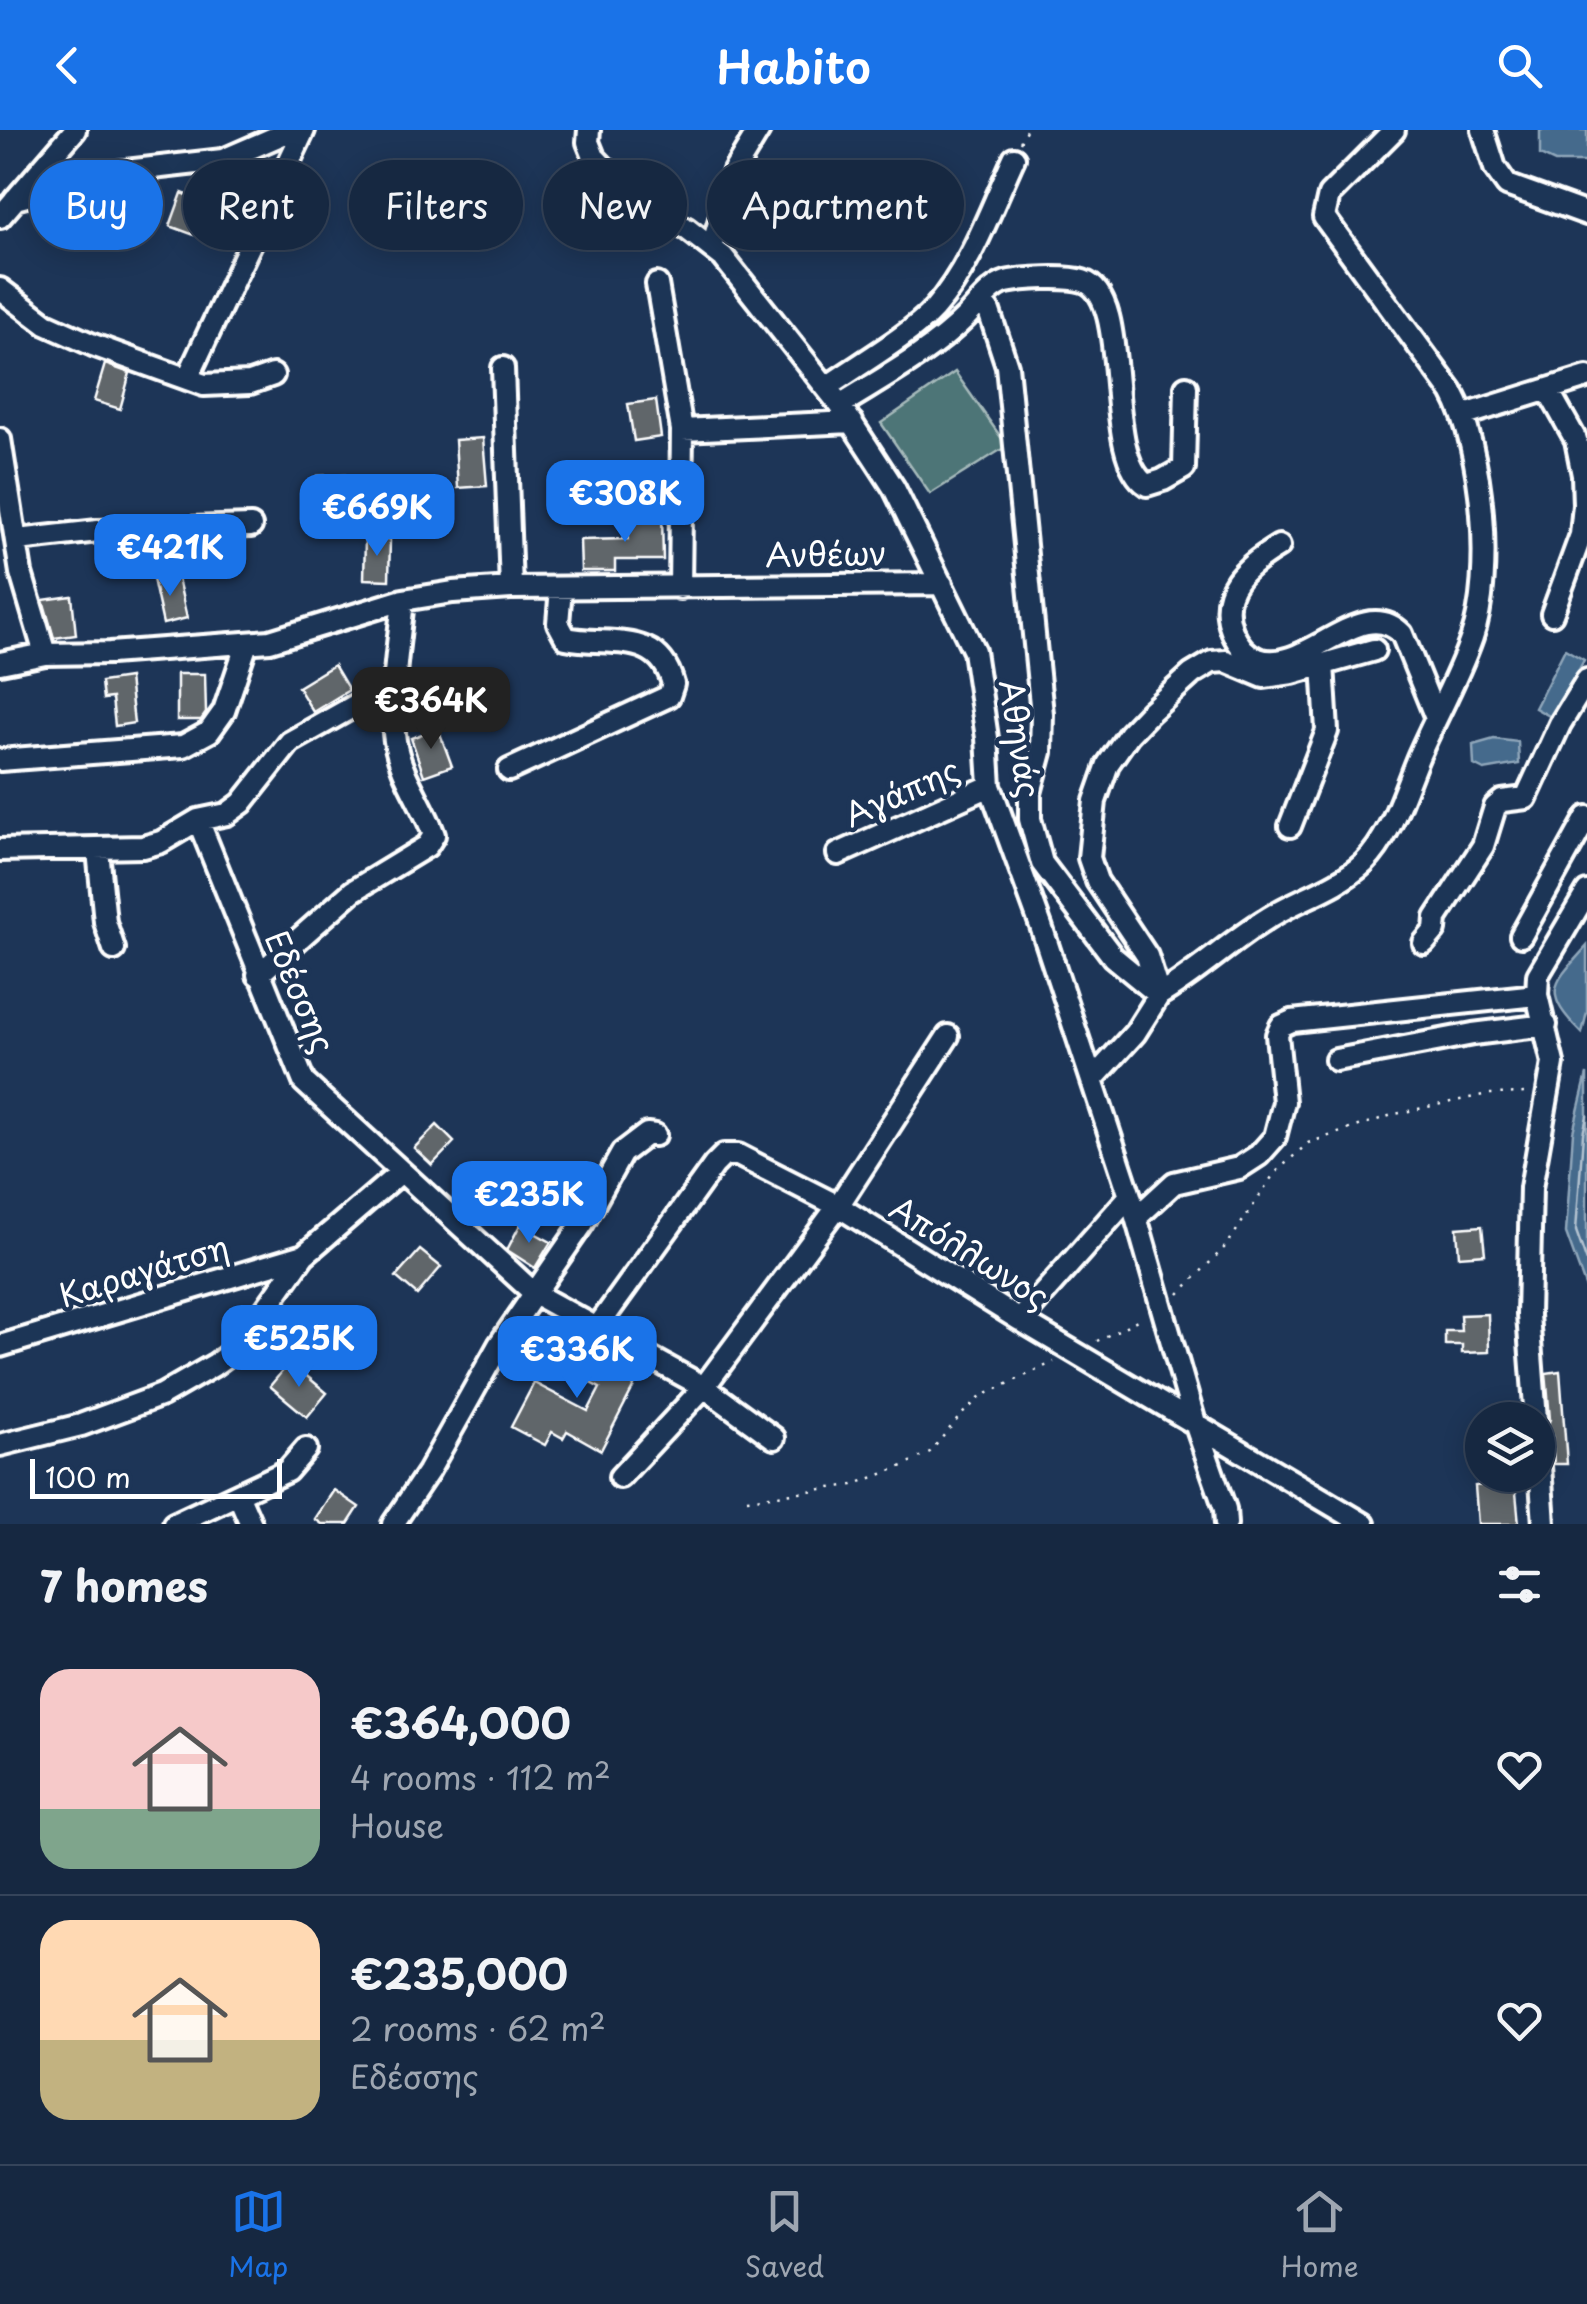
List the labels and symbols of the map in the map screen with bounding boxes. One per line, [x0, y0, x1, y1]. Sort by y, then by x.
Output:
pin: €308K [555, 460, 695, 545]
pin: €669K [307, 474, 447, 559]
pin: €421K [100, 514, 240, 599]
street label: Ανθέων [765, 528, 887, 578]
pin: €364K [361, 667, 501, 752]
street label: Αθηνάς [988, 676, 1054, 801]
street label: Αγάπης [836, 744, 967, 838]
street label: Εδέσσης [254, 923, 348, 1060]
pin: €235K [459, 1161, 599, 1246]
street label: Απόλλωνος [881, 1183, 1059, 1319]
street label: Καραγάτση [53, 1222, 234, 1319]
pin: €525K [229, 1305, 369, 1390]
pin: €336K [507, 1316, 647, 1401]
scale bar [30, 1454, 282, 1498]

